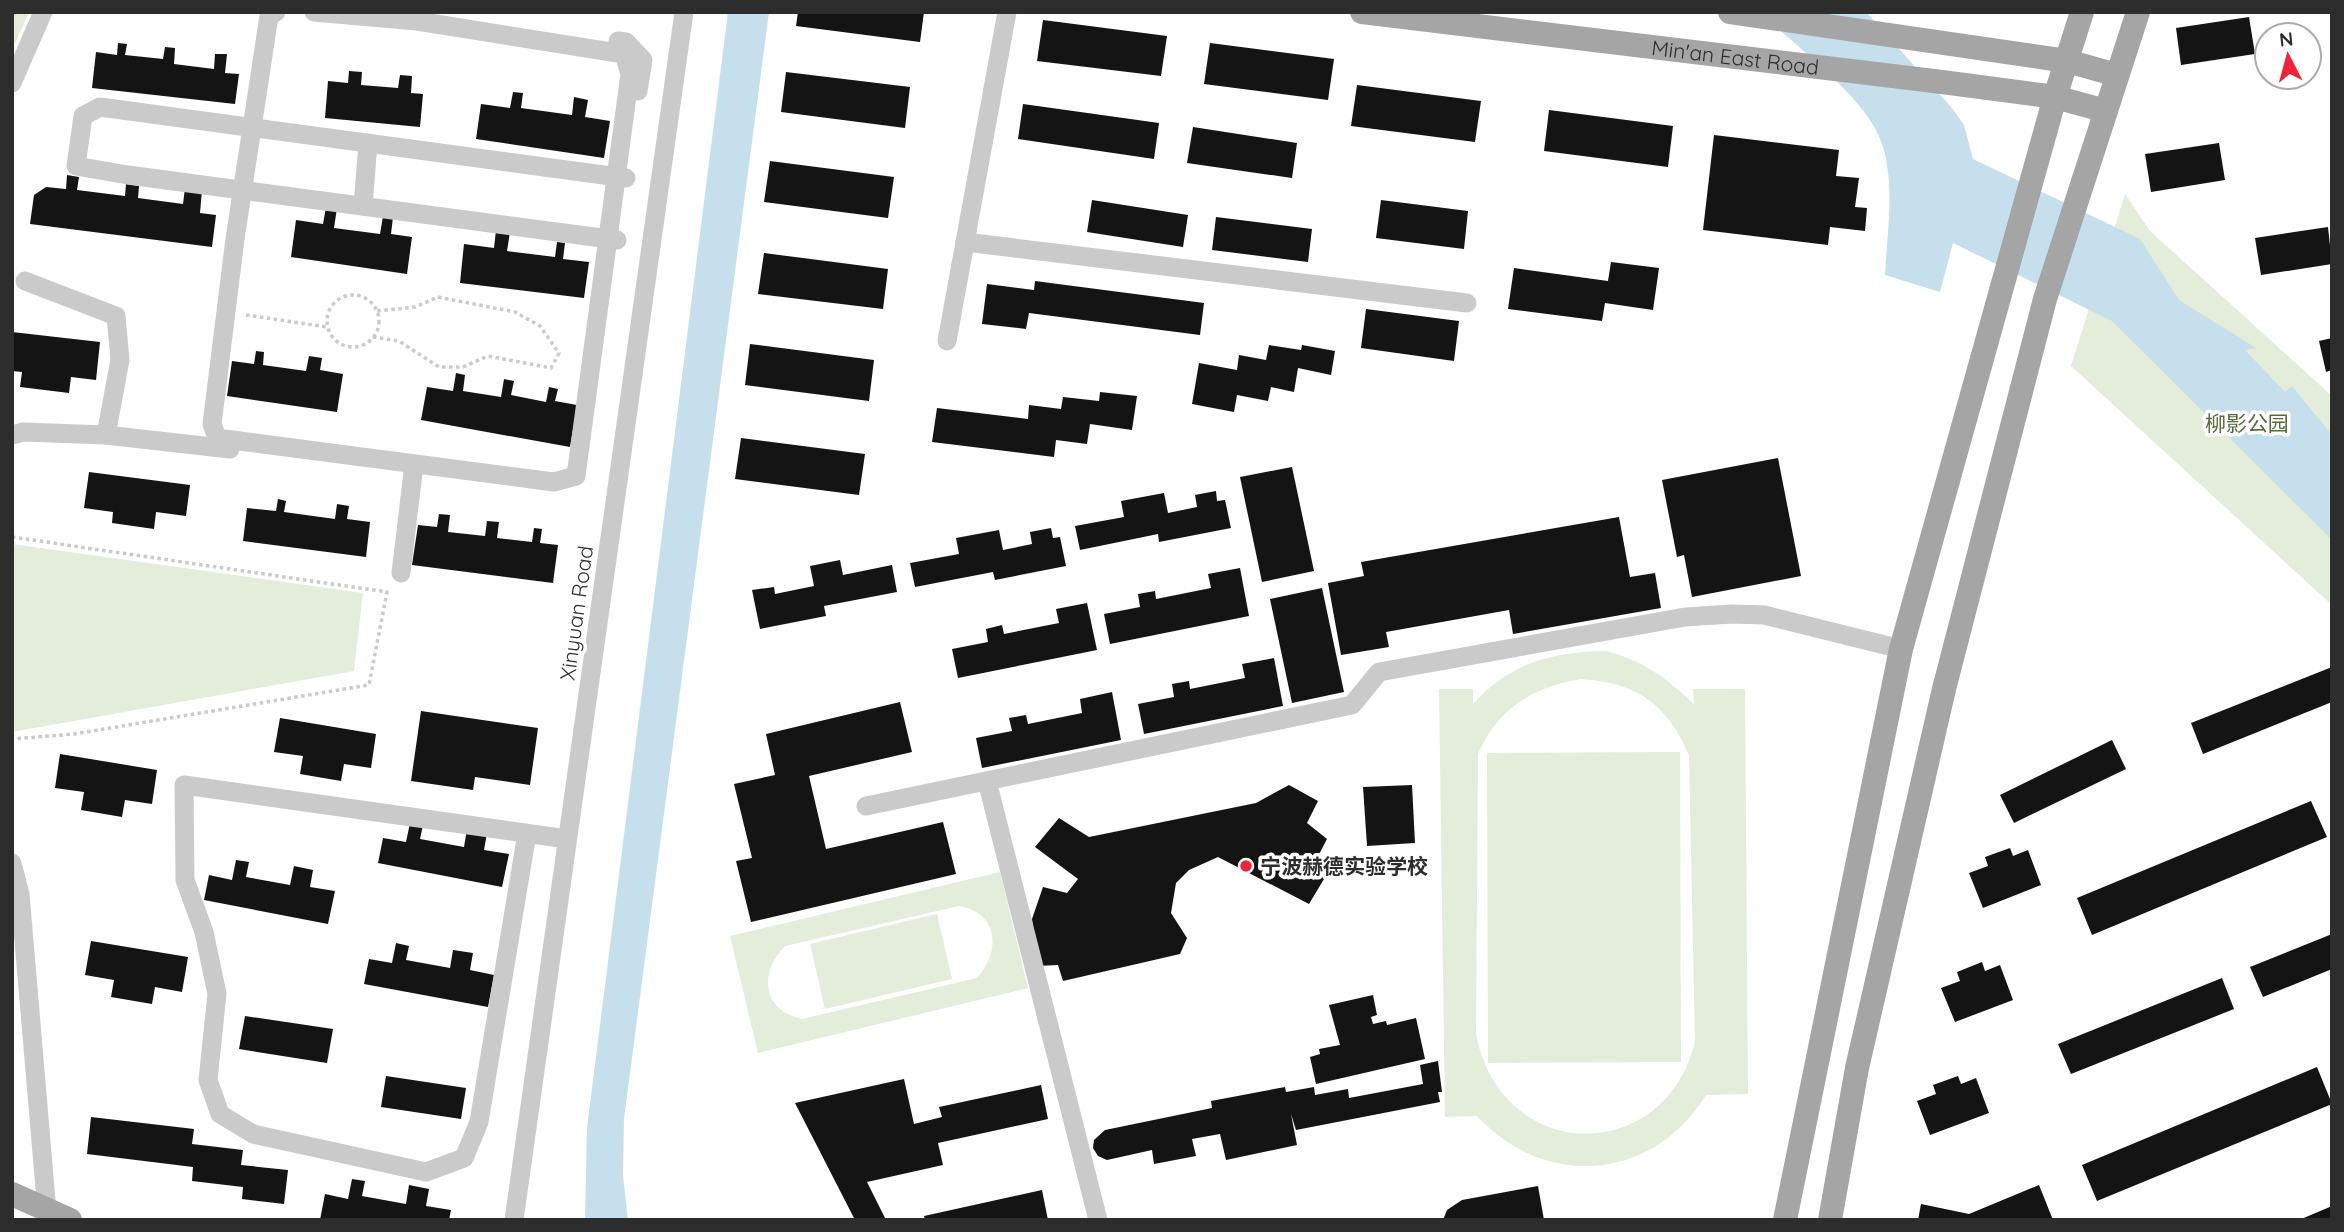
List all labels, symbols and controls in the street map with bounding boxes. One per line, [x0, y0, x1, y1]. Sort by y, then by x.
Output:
north arrow [2253, 21, 2323, 91]
text: N [2278, 26, 2294, 52]
street label: Min'an East Road [1650, 34, 1820, 80]
park label: 柳影公园 [2205, 410, 2289, 436]
street label: Xinyuan Road [554, 544, 598, 682]
place label: 宁波赫德实验学校 [1260, 853, 1428, 879]
marker: 宁波赫德实验学校 [1238, 858, 1254, 874]

